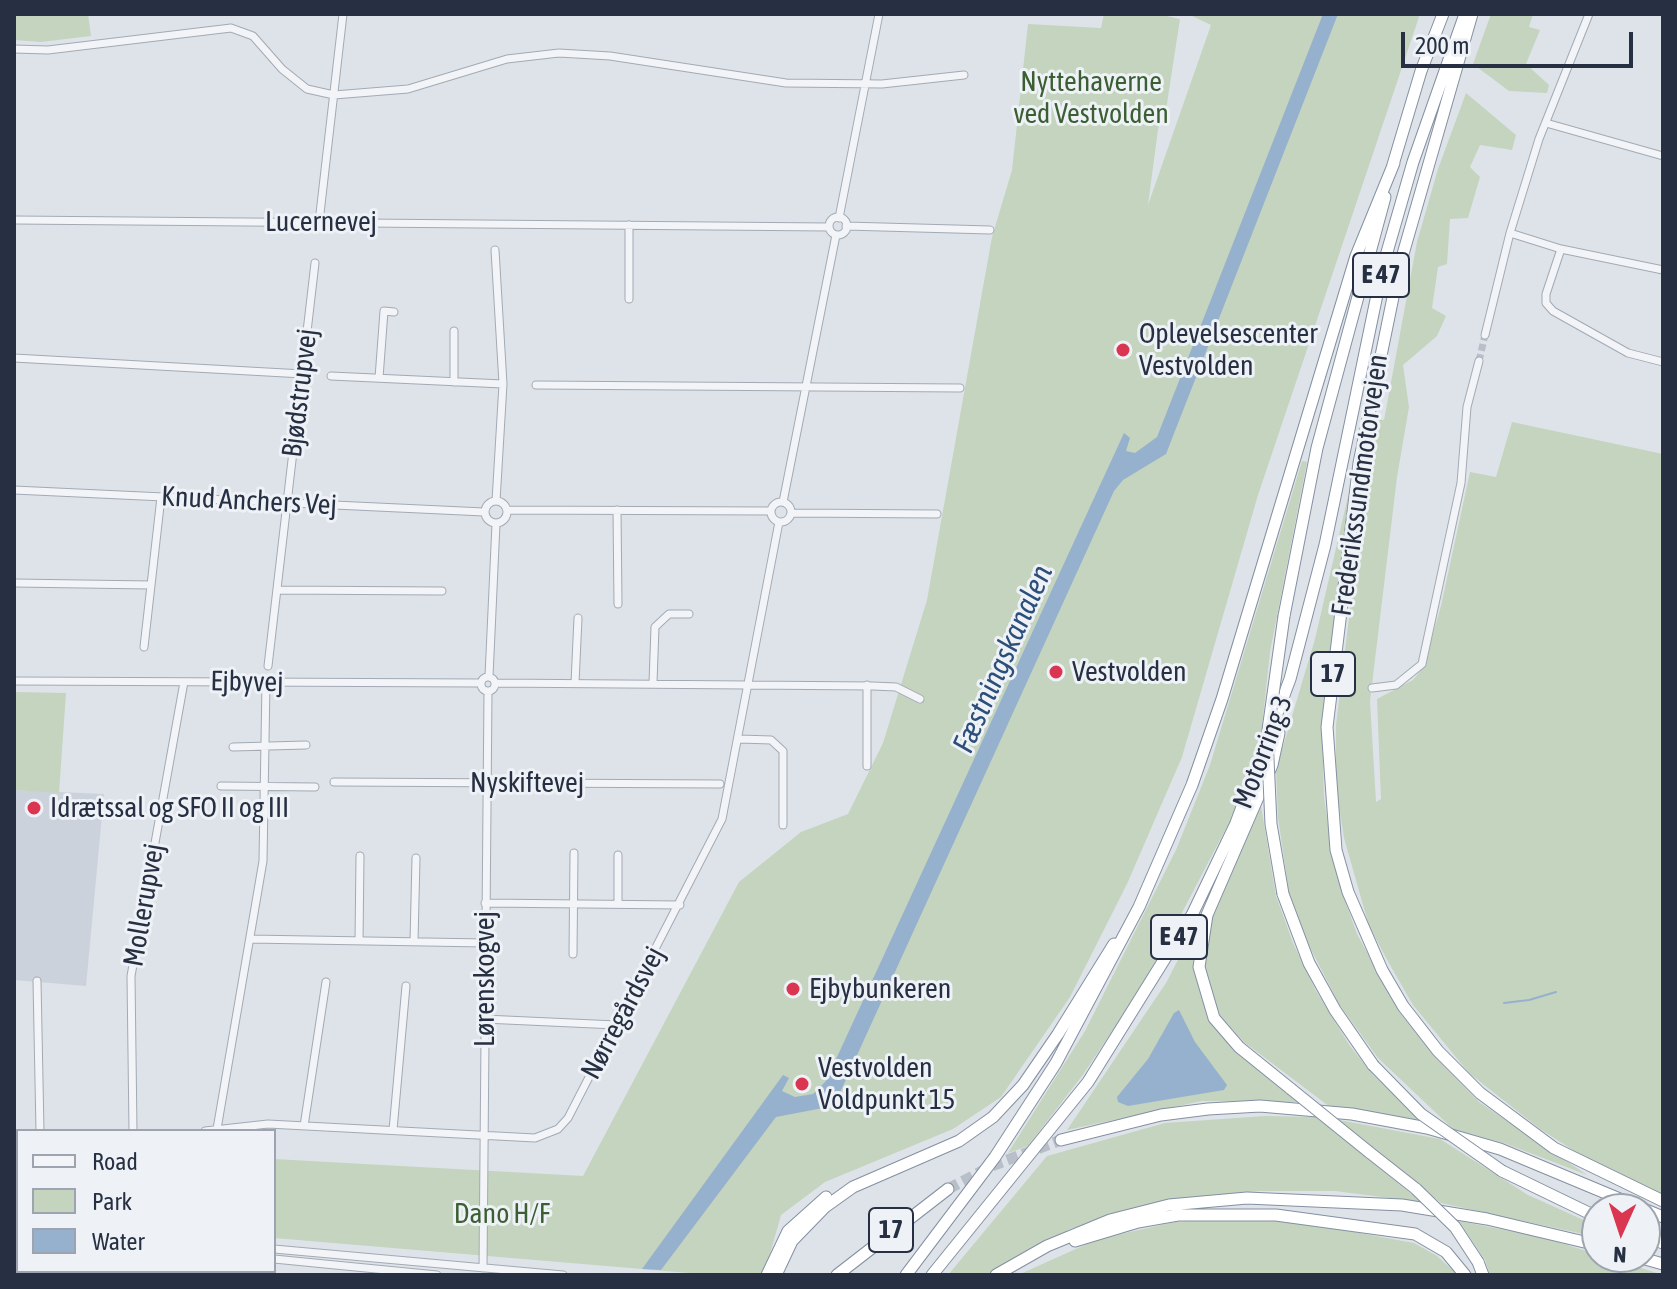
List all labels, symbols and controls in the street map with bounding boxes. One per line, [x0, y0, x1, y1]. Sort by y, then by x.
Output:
scale bar [1405, 16, 1637, 66]
text: 200 m [1415, 32, 1469, 59]
park label: Nyttehaverne ved Vestvolden [1013, 65, 1169, 131]
street label: Lucernevej [265, 205, 377, 239]
road number: E 47 [1353, 253, 1409, 297]
place label: Oplevelsescenter Vestvolden [1139, 317, 1317, 383]
street label: Bjødstrupvej [275, 327, 325, 459]
marker: Oplevelsescenter Vestvolden [1114, 341, 1132, 359]
street label: Frederikssundmotorvejen [1325, 352, 1395, 618]
street label: Knud Anchers Vej [160, 480, 338, 522]
water label: Fæstningskanalen [946, 560, 1060, 758]
road number: 17 [1311, 652, 1355, 696]
place label: Vestvolden [1072, 655, 1187, 689]
marker: Vestvolden [1047, 663, 1065, 681]
street label: Ejbyvej [210, 665, 284, 699]
street label: Motorring 3 [1226, 691, 1300, 813]
street label: Nyskiftevej [470, 766, 584, 800]
place label: Idrætssal og SFO II og III [50, 791, 289, 825]
marker: Idrætssal og SFO II og III [25, 799, 43, 817]
street label: Mollerupvej [117, 841, 171, 969]
street label: Lørenskogvej [468, 911, 502, 1047]
road number: E 47 [1151, 915, 1207, 959]
street label: Nørregårdsvej [574, 941, 672, 1085]
place label: Ejbybunkeren [809, 972, 951, 1006]
marker: Ejbybunkeren [784, 980, 802, 998]
place label: Vestvolden Voldpunkt 15 [818, 1051, 955, 1117]
marker: Vestvolden Voldpunkt 15 [793, 1075, 811, 1093]
legend [16, 1129, 276, 1273]
text: Road [92, 1148, 138, 1175]
text: Park [92, 1188, 132, 1215]
north arrow [1581, 1193, 1661, 1273]
park label: Dano H/F [454, 1197, 550, 1231]
road number: 17 [869, 1208, 913, 1252]
text: Water [92, 1228, 145, 1255]
text: N [1613, 1242, 1627, 1268]

